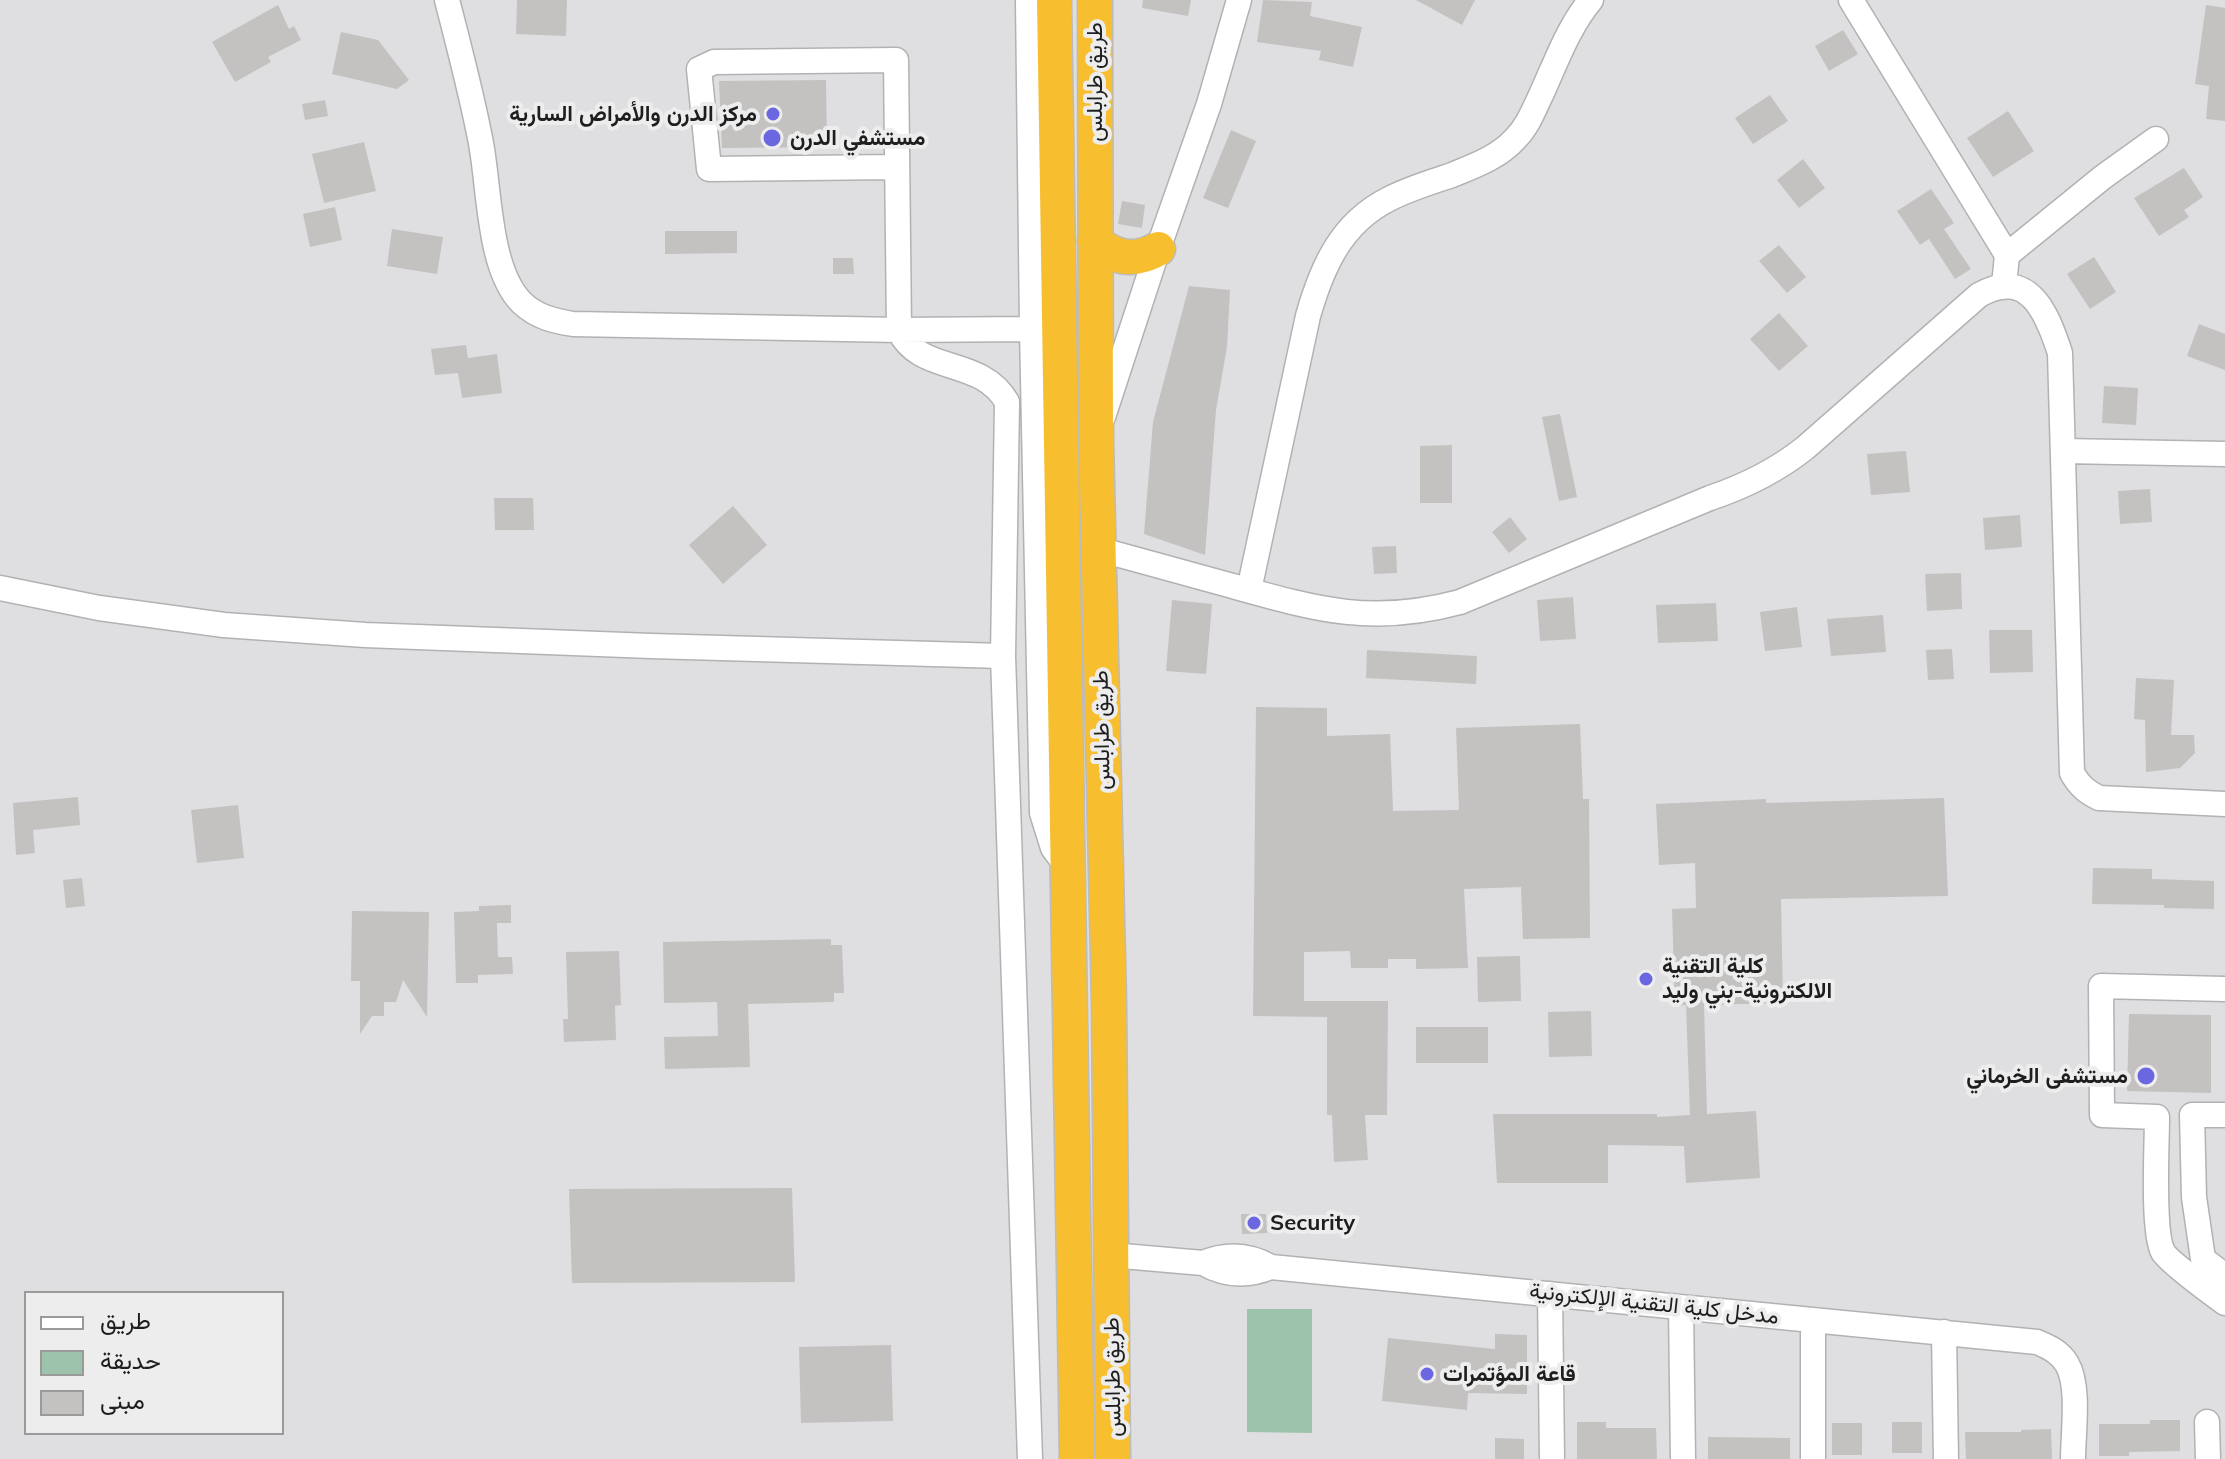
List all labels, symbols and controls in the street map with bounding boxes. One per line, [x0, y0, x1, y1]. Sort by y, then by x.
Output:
street label: طريق طرابلس [1082, 22, 1108, 142]
place label: مركز الدرن والأمراض السارية [509, 101, 757, 127]
marker: مركز الدرن والأمراض السارية [764, 105, 782, 123]
place label: مستشفي الدرن [790, 125, 925, 151]
marker: مستشفي الدرن [761, 127, 783, 149]
street label: طريق طرابلس [1088, 670, 1116, 790]
place label: كلية التقنية الالكترونية-بني وليد [1662, 953, 1832, 1004]
marker: كلية التقنية الالكترونية-بني وليد [1637, 970, 1655, 988]
place label: مستشفى الخرماني [1966, 1063, 2128, 1089]
marker: مستشفى الخرماني [2135, 1065, 2157, 1087]
place label: Security [1270, 1210, 1355, 1236]
marker: Security [1245, 1214, 1263, 1232]
street label: مدخل كلية التقنية الإلكترونية [1528, 1278, 1780, 1330]
legend [24, 1291, 284, 1435]
text: طريق [100, 1305, 151, 1335]
street label: طريق طرابلس [1099, 1317, 1127, 1437]
text: حديقة [100, 1345, 161, 1375]
place label: قاعة المؤتمرات [1443, 1361, 1576, 1387]
marker: قاعة المؤتمرات [1418, 1365, 1436, 1383]
text: مبنى [100, 1385, 145, 1415]

